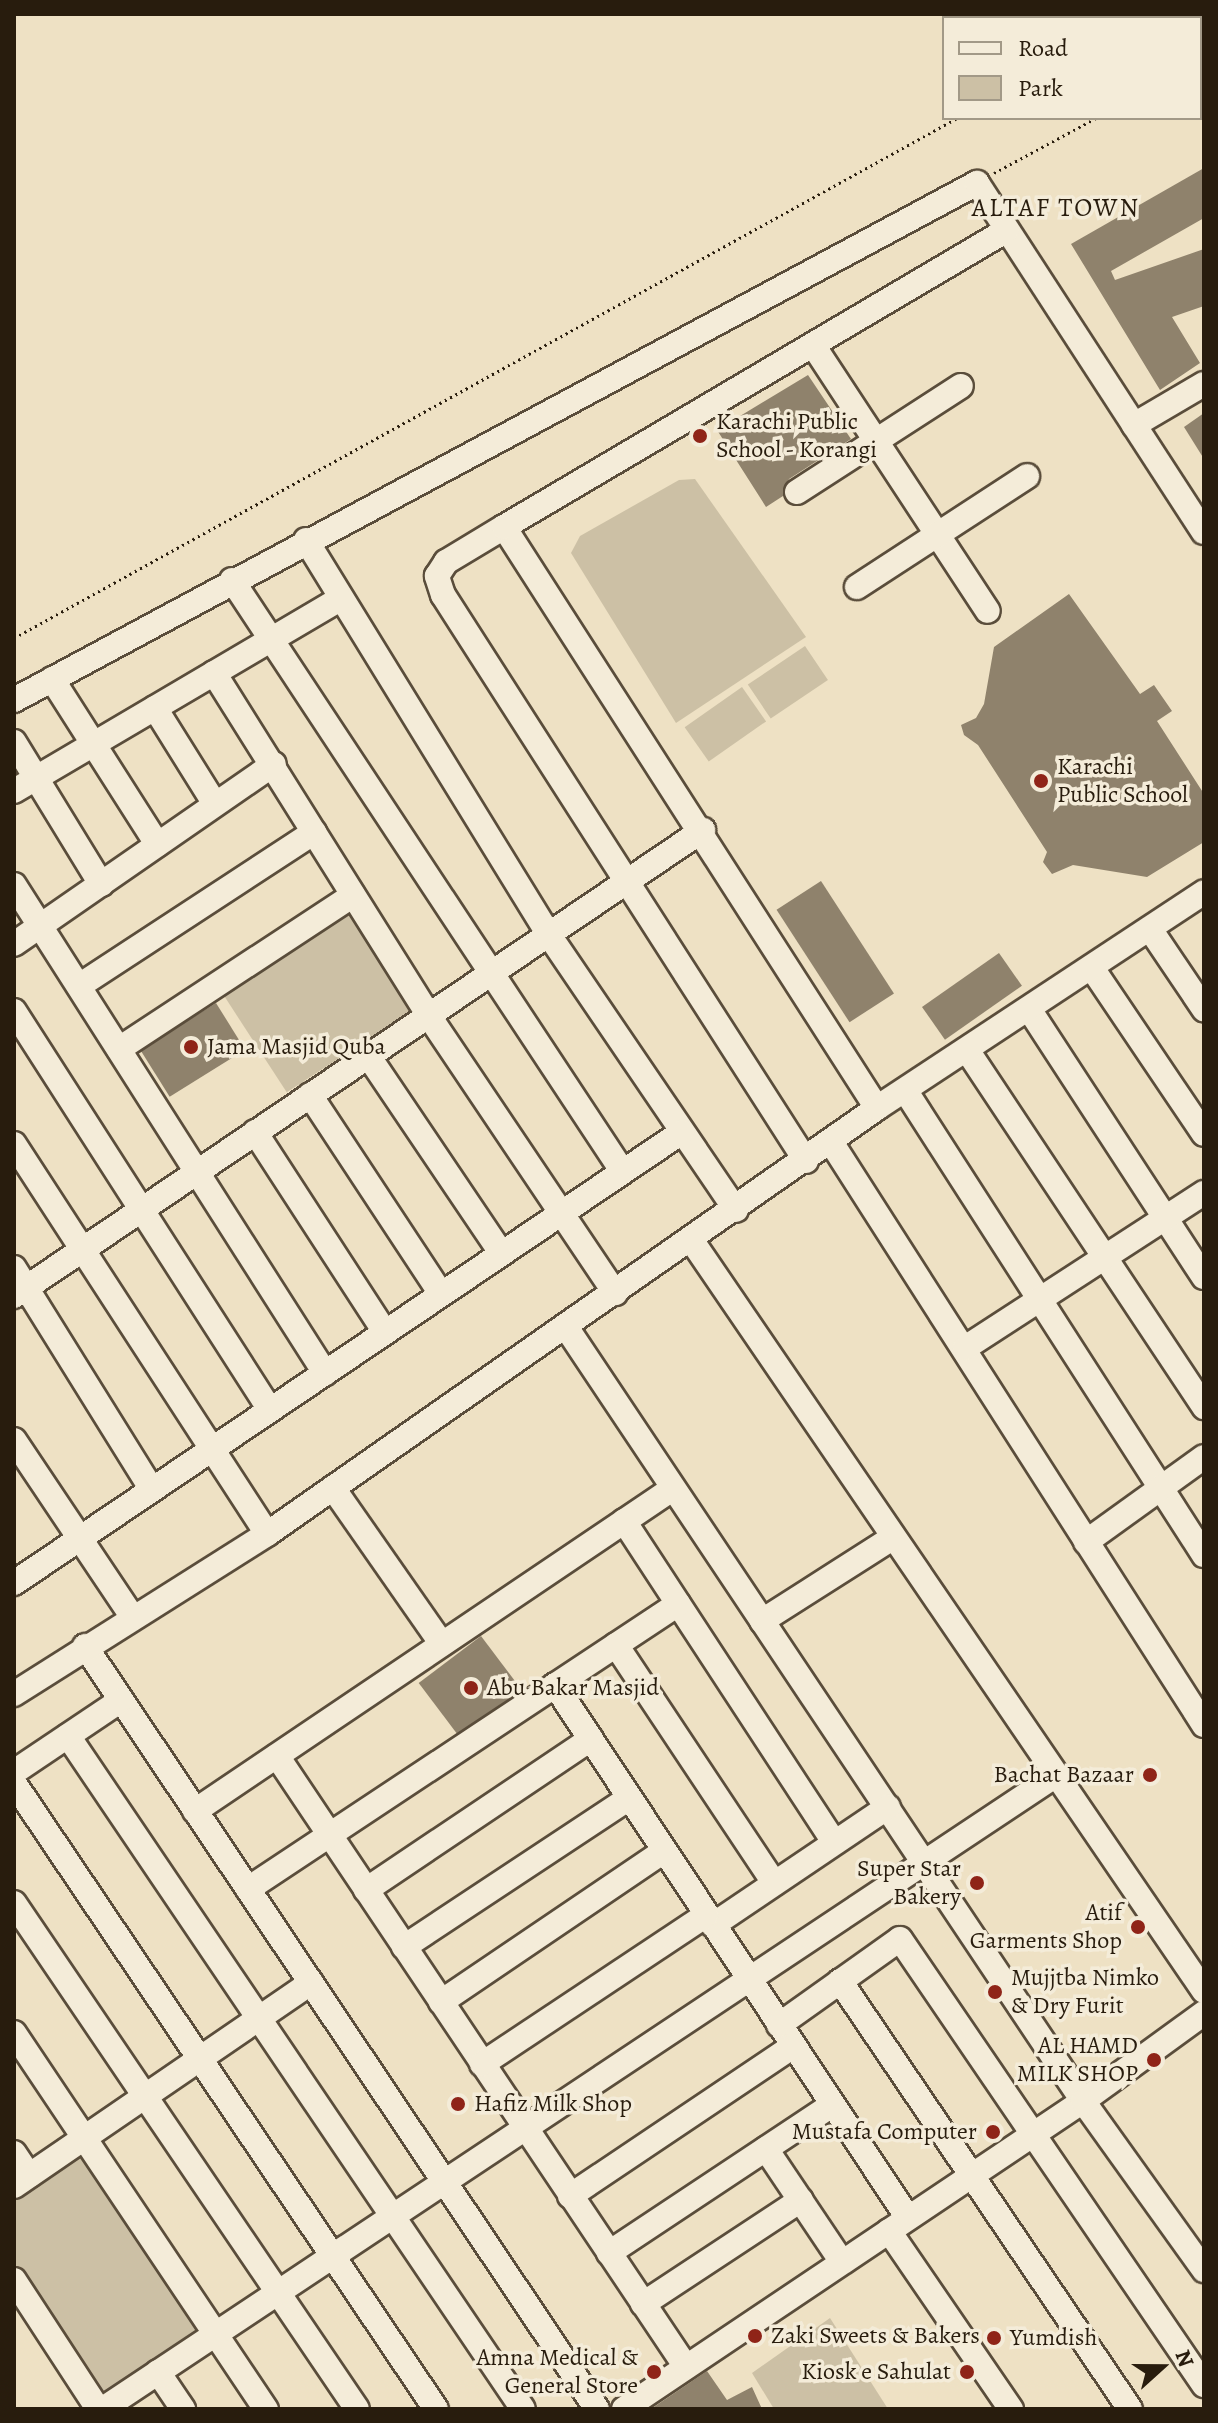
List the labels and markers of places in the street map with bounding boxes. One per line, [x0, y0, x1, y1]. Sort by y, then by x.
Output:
place label: Karachi Public School - Korangi [716, 408, 878, 464]
marker: Karachi Public School - Korangi [691, 427, 709, 445]
place label: Karachi Public School [1057, 753, 1188, 809]
marker: Karachi Public School [1032, 772, 1050, 790]
place label: Jama Masjid Quba [207, 1033, 386, 1061]
marker: Jama Masjid Quba [182, 1038, 200, 1056]
place label: Abu Bakar Masjid [487, 1674, 659, 1702]
marker: Abu Bakar Masjid [462, 1679, 480, 1697]
place label: Bachat Bazaar [994, 1761, 1134, 1789]
marker: Bachat Bazaar [1141, 1766, 1159, 1784]
place label: Super Star Bakery [857, 1855, 961, 1911]
marker: Super Star Bakery [968, 1874, 986, 1892]
place label: Atif Garments Shop [970, 1899, 1122, 1955]
marker: Atif Garments Shop [1129, 1918, 1147, 1936]
place label: Mujjtba Nimko & Dry Furit [1011, 1964, 1159, 2020]
marker: Mujjtba Nimko & Dry Furit [986, 1983, 1004, 2001]
place label: AL HAMD MILK SHOP [1017, 2032, 1138, 2088]
marker: AL HAMD MILK SHOP [1145, 2051, 1163, 2069]
place label: Hafiz Milk Shop [474, 2090, 632, 2118]
marker: Hafiz Milk Shop [449, 2095, 467, 2113]
place label: Mustafa Computer [792, 2118, 977, 2146]
marker: Mustafa Computer [984, 2123, 1002, 2141]
place label: Zaki Sweets & Bakers [771, 2322, 980, 2350]
place label: Yumdish [1010, 2324, 1097, 2352]
marker: Zaki Sweets & Bakers [746, 2327, 764, 2345]
marker: Yumdish [985, 2329, 1003, 2347]
place label: Amna Medical & General Store [477, 2344, 638, 2400]
place label: Kiosk e Sahulat [801, 2358, 951, 2386]
marker: Amna Medical & General Store [645, 2363, 663, 2381]
marker: Kiosk e Sahulat [958, 2363, 976, 2381]

